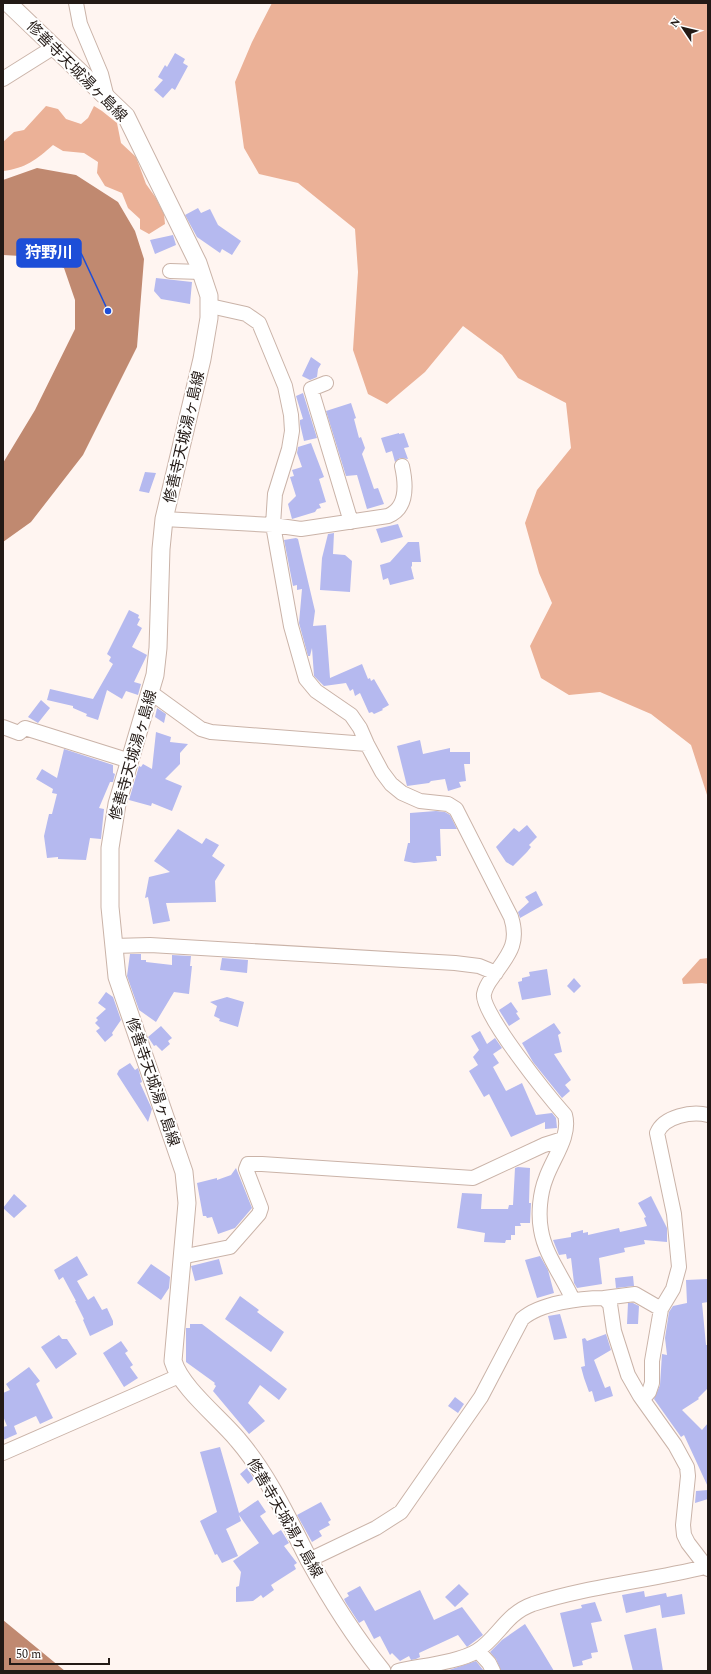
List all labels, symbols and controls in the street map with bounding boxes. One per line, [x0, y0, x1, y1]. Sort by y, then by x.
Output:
north arrow [663, 8, 703, 48]
text: N [666, 14, 685, 31]
street label: 修善寺天城湯ヶ島線 [21, 15, 133, 127]
callout: 狩野川 [17, 239, 81, 267]
text: 狩野川 [25, 241, 73, 265]
street label: 修善寺天城湯ヶ島線 [158, 369, 211, 505]
street label: 修善寺天城湯ヶ島線 [104, 687, 163, 823]
street label: 修善寺天城湯ヶ島線 [120, 1015, 185, 1150]
street label: 修善寺天城湯ヶ島線 [241, 1454, 328, 1582]
scale bar [10, 1640, 109, 1666]
text: 50 m [16, 1645, 41, 1664]

